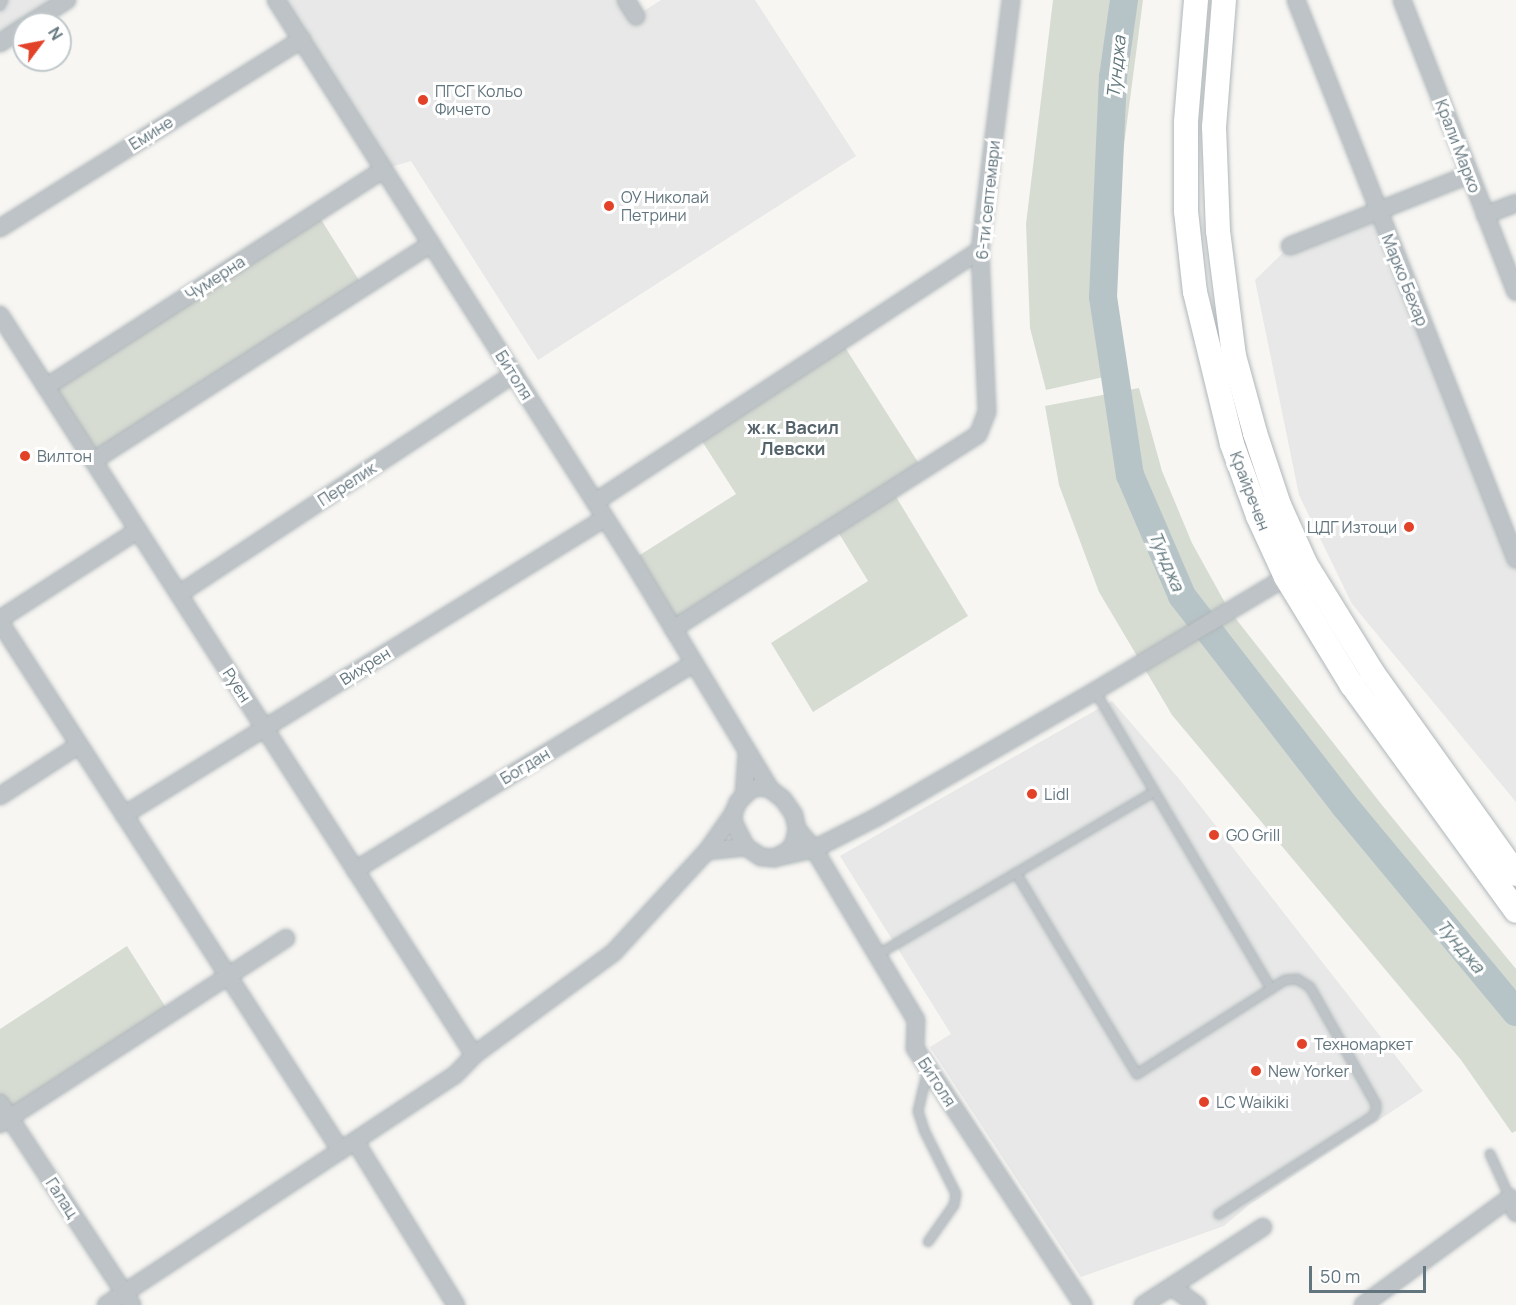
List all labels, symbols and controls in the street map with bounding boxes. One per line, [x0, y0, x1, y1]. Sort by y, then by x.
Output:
north arrow [12, 12, 72, 72]
text: N [43, 23, 68, 44]
water label: Тунджа [1102, 35, 1130, 99]
place label: ПГСГ Кольо Фичето [435, 81, 523, 119]
marker: ПГСГ Кольо Фичето [416, 93, 430, 107]
street label: Крали Марко [1431, 97, 1485, 195]
street label: Емине [126, 112, 176, 154]
street label: 6-ти септември [972, 139, 1004, 261]
place label: ОУ Николай Петрини [621, 187, 709, 225]
marker: ОУ Николай Петрини [602, 199, 616, 213]
street label: Марко Бехар [1378, 231, 1432, 329]
street label: Чумерна [182, 252, 248, 304]
street label: Битоля [491, 347, 537, 403]
district label: ж.к. Васил Левски [747, 417, 839, 460]
place label: Вилтон [37, 446, 92, 466]
marker: Вилтон [18, 449, 32, 463]
street label: Крайречен [1226, 449, 1274, 533]
street label: Перелик [314, 458, 380, 510]
place label: ЦДГ Изтоци [1307, 517, 1397, 537]
marker: ЦДГ Изтоци [1402, 520, 1416, 534]
water label: Тунджа [1145, 528, 1189, 594]
street label: Вихрен [336, 643, 394, 689]
street label: Руен [219, 664, 255, 706]
street label: Богдан [497, 744, 553, 788]
place label: Lidl [1044, 784, 1069, 804]
marker: Lidl [1025, 787, 1039, 801]
place label: GO Grill [1226, 825, 1280, 845]
marker: GO Grill [1207, 828, 1221, 842]
water label: Тунджа [1433, 915, 1489, 977]
place label: Техномаркет [1314, 1034, 1413, 1054]
marker: Техномаркет [1295, 1037, 1309, 1051]
street label: Битоля [914, 1054, 960, 1110]
place label: New Yorker [1268, 1061, 1349, 1081]
marker: New Yorker [1249, 1064, 1263, 1078]
place label: LC Waikiki [1216, 1092, 1289, 1112]
marker: LC Waikiki [1197, 1095, 1211, 1109]
street label: Галац [42, 1174, 82, 1222]
scale bar [1312, 1254, 1429, 1292]
text: 50 m [1320, 1264, 1360, 1288]

